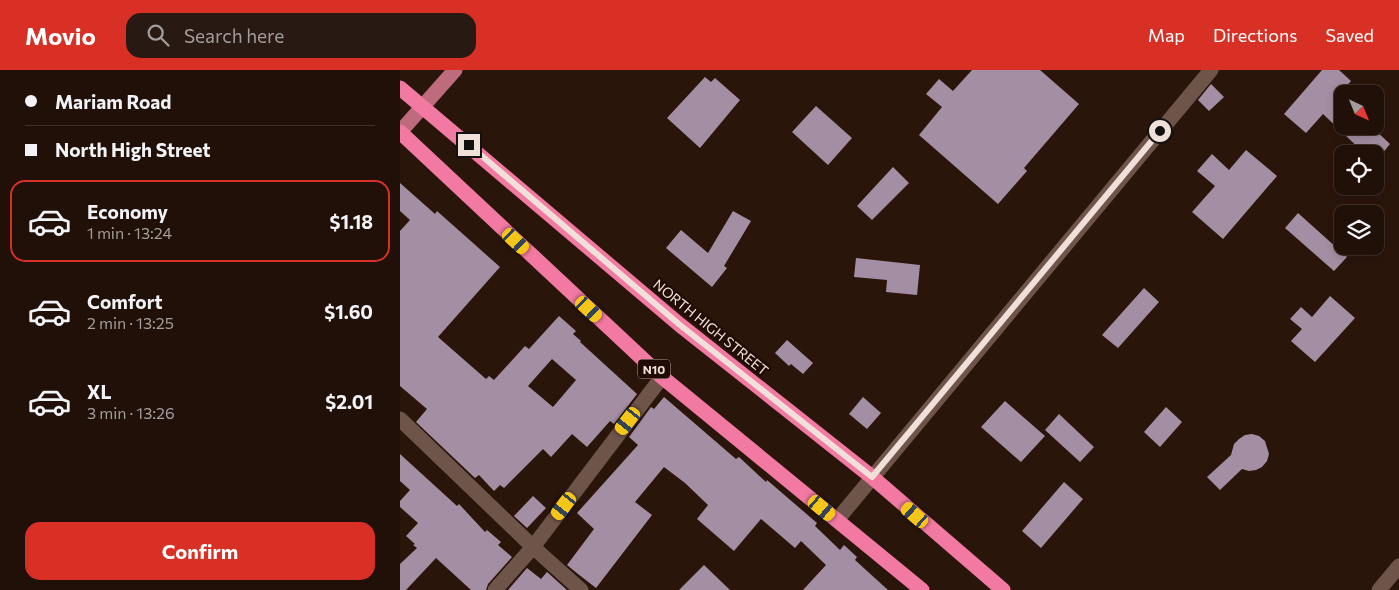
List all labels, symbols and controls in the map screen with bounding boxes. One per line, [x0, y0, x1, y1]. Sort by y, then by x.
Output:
search box [126, 13, 476, 58]
text: Movio [25, 21, 96, 50]
icon: search [144, 21, 172, 49]
text: Search here [184, 24, 284, 47]
text: Map [1148, 24, 1185, 46]
text: Directions [1213, 24, 1297, 46]
text: Saved [1325, 24, 1374, 46]
north arrow [1334, 85, 1384, 135]
map controls [1334, 85, 1384, 255]
text: Mariam Road [55, 90, 171, 113]
route start [1149, 120, 1171, 142]
route end [458, 134, 480, 156]
text: North High Street [55, 138, 210, 161]
button: locate [1334, 145, 1384, 195]
icon: car [27, 199, 72, 244]
text: Economy [87, 200, 168, 223]
button: layers [1334, 205, 1384, 255]
text: $1.18 [330, 210, 373, 233]
text: 1 min · 13:24 [87, 223, 172, 242]
car [499, 225, 532, 257]
street label: NORTH HIGH STREET [650, 275, 772, 379]
icon: car [27, 289, 72, 334]
text: Comfort [87, 290, 163, 313]
car [572, 293, 605, 325]
text: $1.60 [324, 300, 373, 323]
text: 2 min · 13:25 [87, 313, 174, 332]
road number: N10 [638, 360, 670, 378]
icon: car [27, 379, 72, 424]
text: XL [87, 380, 112, 403]
text: $2.01 [325, 390, 373, 413]
text: 3 min · 13:26 [87, 403, 175, 422]
car [612, 405, 643, 437]
car [548, 490, 579, 522]
car [805, 493, 838, 523]
car [898, 499, 931, 531]
button: Confirm [25, 522, 375, 580]

